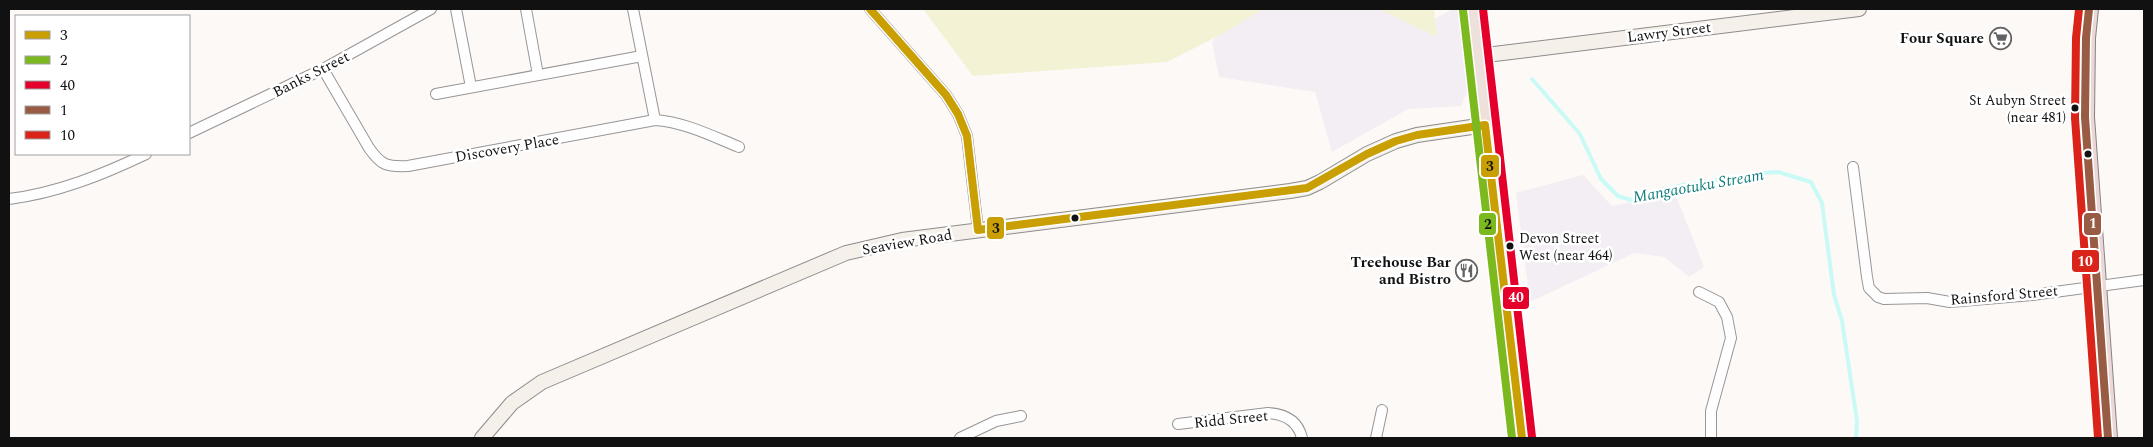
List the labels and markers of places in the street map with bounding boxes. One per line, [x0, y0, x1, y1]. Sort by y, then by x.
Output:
supermarket icon: Four Square [1988, 26, 2012, 50]
place label: Four Square [1900, 27, 1984, 50]
place label: St Aubyn Street (near 481) [1969, 90, 2066, 128]
marker: St Aubyn Street (near 481) [2070, 103, 2080, 113]
unlabelled marker [2083, 149, 2093, 159]
unlabelled marker [1070, 213, 1080, 223]
place label: Devon Street West (near 464) [1519, 228, 1613, 266]
marker: Devon Street West (near 464) [1505, 241, 1515, 251]
place label: Treehouse Bar and Bistro [1350, 251, 1452, 291]
restaurant icon: Treehouse Bar and Bistro [1455, 259, 1479, 283]

